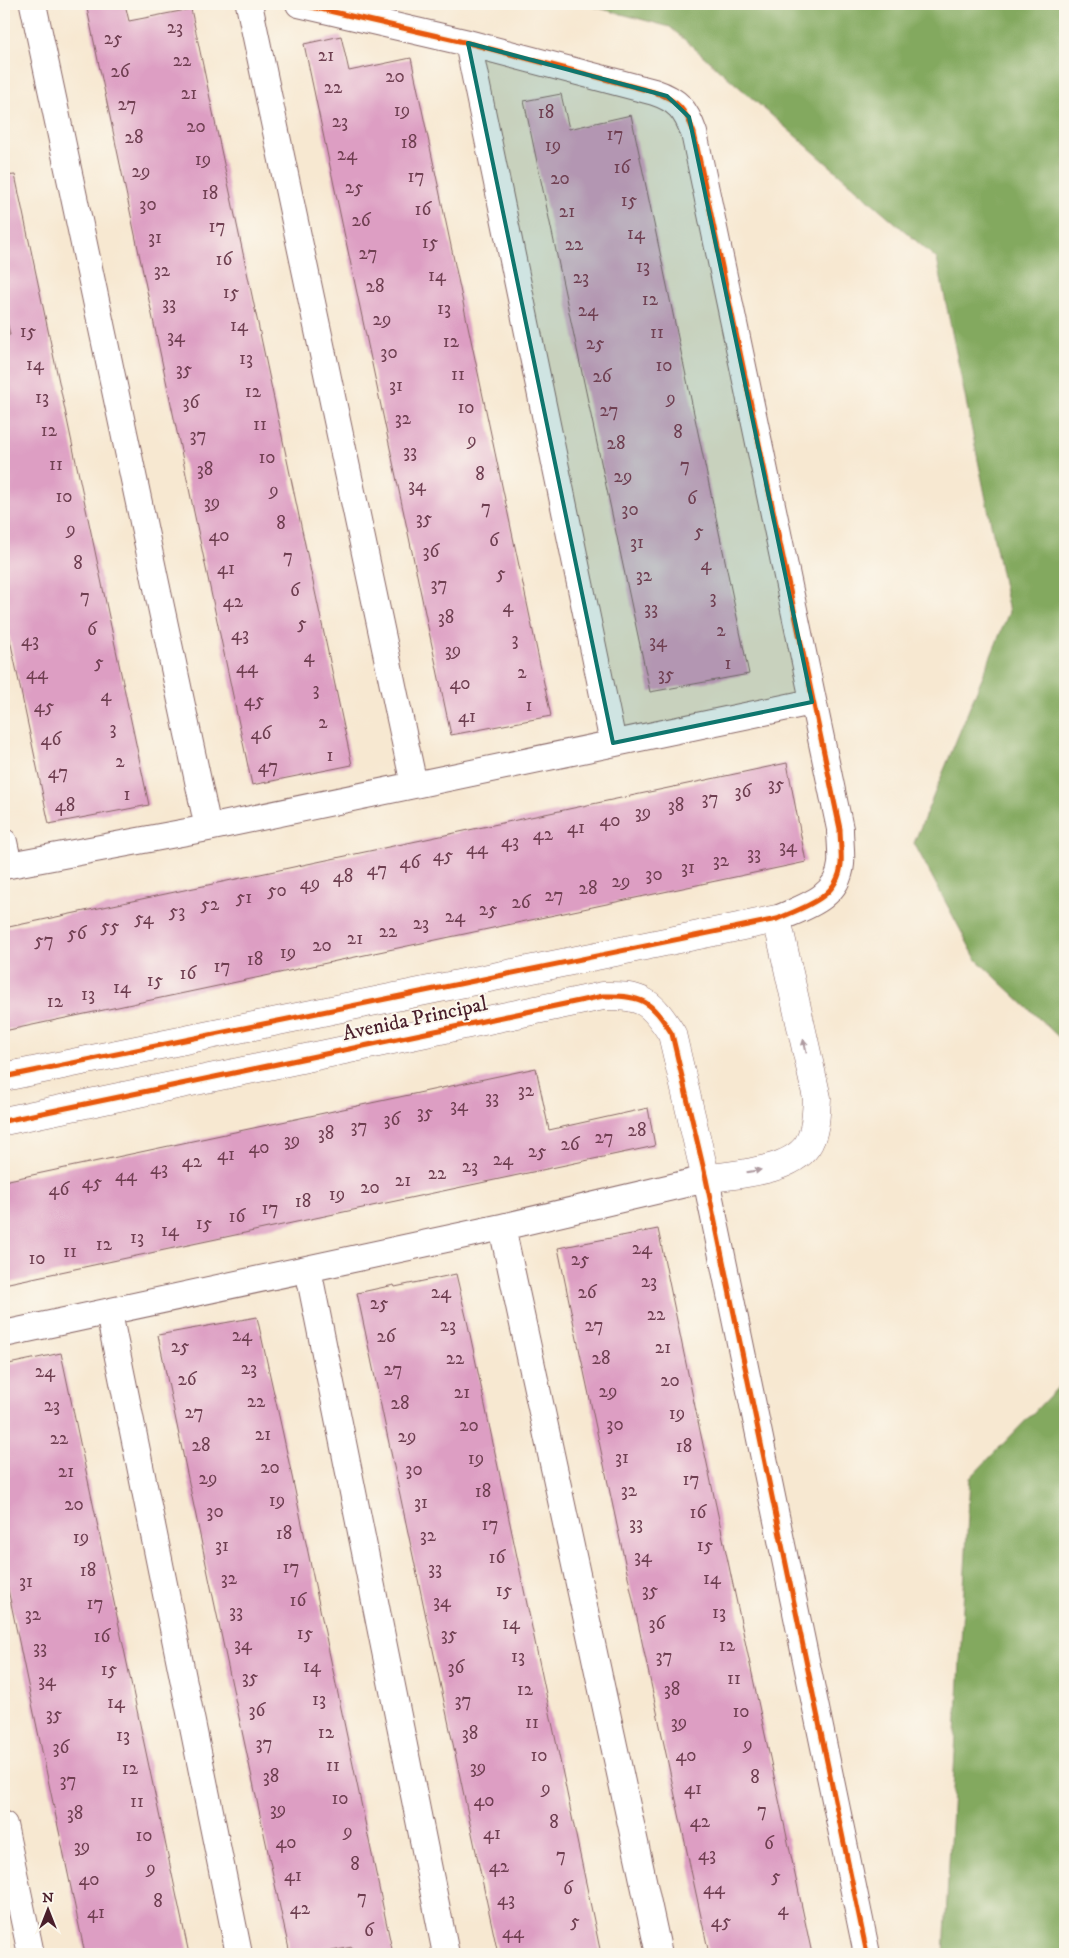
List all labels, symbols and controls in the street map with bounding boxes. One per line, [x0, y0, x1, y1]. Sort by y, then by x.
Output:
house number: 23 [167, 16, 183, 39]
house number: 25 [104, 27, 123, 50]
house number: 21 [318, 44, 334, 67]
house number: 22 [173, 49, 192, 72]
house number: 26 [110, 60, 131, 83]
house number: 20 [385, 65, 405, 88]
house number: 22 [324, 76, 343, 99]
house number: 21 [181, 82, 197, 105]
house number: 27 [118, 93, 136, 116]
house number: 19 [394, 99, 410, 122]
house number: 18 [538, 101, 554, 124]
house number: 23 [332, 110, 348, 133]
house number: 20 [186, 115, 206, 138]
house number: 17 [607, 123, 624, 146]
house number: 28 [125, 126, 143, 149]
house number: 18 [401, 131, 417, 154]
house number: 19 [545, 134, 561, 157]
house number: 24 [337, 143, 358, 166]
house number: 19 [195, 148, 211, 171]
house number: 16 [614, 156, 632, 179]
house number: 29 [132, 160, 150, 183]
house number: 17 [408, 165, 425, 188]
house number: 20 [550, 167, 570, 190]
house number: 25 [345, 176, 364, 199]
house number: 18 [202, 182, 218, 205]
house number: 15 [621, 189, 638, 212]
house number: 30 [139, 193, 157, 216]
house number: 16 [415, 198, 433, 221]
house number: 21 [559, 200, 575, 223]
house number: 26 [351, 209, 372, 232]
house number: 17 [209, 215, 226, 238]
house number: 14 [627, 222, 646, 245]
house number: 31 [148, 226, 162, 249]
house number: 15 [422, 231, 439, 254]
house number: 22 [565, 233, 584, 256]
house number: 27 [359, 242, 377, 265]
house number: 16 [216, 248, 234, 271]
house number: 13 [636, 255, 650, 278]
house number: 32 [154, 259, 171, 282]
house number: 14 [428, 264, 447, 287]
house number: 23 [573, 266, 589, 289]
house number: 28 [366, 275, 384, 298]
house number: 15 [223, 281, 240, 304]
house number: 12 [642, 288, 659, 311]
house number: 33 [162, 292, 176, 315]
house number: 13 [437, 297, 451, 320]
house number: 24 [578, 299, 599, 322]
house number: 29 [373, 308, 391, 331]
house number: 14 [230, 314, 249, 337]
house number: 15 [20, 320, 37, 343]
house number: 11 [650, 321, 664, 344]
house number: 34 [167, 325, 186, 348]
house number: 12 [443, 330, 460, 353]
house number: 25 [586, 332, 605, 355]
house number: 30 [380, 341, 398, 364]
house number: 13 [239, 347, 253, 370]
house number: 14 [26, 353, 45, 376]
house number: 10 [655, 354, 673, 377]
house number: 35 [176, 358, 193, 381]
house number: 11 [451, 363, 465, 386]
house number: 26 [592, 365, 613, 388]
house number: 31 [389, 374, 403, 397]
house number: 12 [245, 380, 262, 403]
house number: 13 [35, 386, 49, 409]
house number: 9 [665, 387, 676, 410]
house number: 36 [183, 391, 201, 414]
house number: 10 [457, 396, 475, 419]
house number: 27 [600, 399, 618, 422]
house number: 32 [395, 407, 412, 430]
house number: 11 [253, 413, 267, 436]
house number: 12 [41, 419, 58, 442]
house number: 8 [673, 421, 683, 444]
house number: 37 [189, 424, 207, 447]
house number: 9 [466, 429, 477, 452]
house number: 28 [607, 432, 625, 455]
house number: 33 [403, 440, 417, 463]
house number: 10 [258, 446, 276, 469]
house number: 11 [49, 453, 63, 476]
house number: 7 [680, 454, 690, 477]
house number: 38 [197, 458, 213, 481]
house number: 8 [475, 463, 485, 486]
house number: 29 [614, 465, 632, 488]
house number: 34 [408, 474, 427, 497]
house number: 9 [268, 479, 279, 502]
house number: 10 [55, 485, 73, 508]
house number: 6 [687, 487, 698, 510]
house number: 39 [204, 491, 220, 514]
house number: 7 [481, 496, 491, 519]
house number: 30 [621, 498, 639, 521]
house number: 35 [416, 507, 433, 530]
house number: 8 [276, 512, 286, 535]
house number: 9 [65, 518, 76, 541]
house number: 5 [694, 520, 704, 543]
house number: 40 [208, 524, 230, 547]
house number: 6 [489, 529, 500, 552]
house number: 31 [630, 531, 644, 554]
house number: 36 [423, 540, 441, 563]
house number: 7 [283, 545, 293, 568]
house number: 8 [73, 552, 83, 575]
house number: 4 [701, 553, 713, 576]
house number: 41 [217, 557, 235, 580]
house number: 5 [496, 562, 506, 585]
house number: 32 [636, 564, 653, 587]
house number: 37 [430, 573, 448, 596]
house number: 6 [290, 579, 301, 602]
house number: 7 [80, 585, 90, 608]
house number: 3 [709, 586, 717, 609]
house number: 42 [223, 590, 244, 613]
house number: 4 [503, 595, 515, 618]
house number: 33 [644, 597, 658, 620]
house number: 38 [438, 606, 454, 629]
house number: 5 [297, 612, 307, 635]
house number: 6 [87, 618, 98, 641]
house number: 2 [716, 619, 726, 642]
house number: 43 [231, 623, 249, 646]
house number: 3 [511, 628, 519, 651]
house number: 43 [21, 629, 39, 652]
house number: 34 [649, 630, 668, 653]
house number: 39 [445, 639, 461, 662]
house number: 4 [304, 645, 316, 668]
house number: 5 [94, 651, 104, 674]
house number: 1 [725, 652, 732, 675]
house number: 44 [236, 656, 259, 679]
house number: 2 [517, 661, 527, 684]
house number: 44 [26, 662, 49, 685]
house number: 35 [658, 663, 675, 686]
house number: 40 [449, 672, 471, 695]
house number: 3 [312, 678, 320, 701]
house number: 4 [101, 684, 113, 707]
house number: 45 [244, 689, 265, 712]
house number: 1 [526, 694, 533, 717]
house number: 45 [34, 695, 55, 718]
house number: 41 [458, 705, 476, 728]
house number: 2 [318, 711, 328, 734]
house number: 3 [109, 717, 117, 740]
house number: 46 [251, 722, 273, 745]
house number: 46 [41, 728, 63, 751]
house number: 1 [327, 744, 334, 767]
house number: 2 [115, 750, 125, 773]
house number: 47 [258, 755, 278, 778]
house number: 47 [48, 761, 68, 784]
house number: 35 [768, 773, 785, 796]
house number: 36 [735, 780, 753, 803]
house number: 1 [124, 783, 131, 806]
house number: 37 [701, 787, 719, 810]
house number: 48 [55, 794, 75, 817]
house number: 38 [668, 794, 684, 817]
house number: 39 [635, 801, 651, 824]
house number: 40 [599, 809, 621, 832]
house number: 41 [567, 816, 585, 839]
house number: 42 [533, 823, 554, 846]
house number: 43 [501, 830, 519, 853]
house number: 34 [779, 835, 798, 858]
house number: 44 [466, 837, 489, 860]
house number: 33 [747, 842, 761, 865]
house number: 45 [433, 844, 454, 867]
house number: 32 [713, 849, 730, 872]
house number: 46 [400, 851, 422, 874]
house number: 31 [681, 856, 695, 879]
house number: 47 [367, 858, 387, 881]
house number: 30 [645, 863, 663, 886]
house number: 48 [333, 865, 353, 888]
house number: 29 [612, 870, 630, 893]
house number: 49 [300, 872, 320, 895]
house number: 28 [579, 877, 597, 900]
house number: 50 [267, 879, 287, 902]
house number: 27 [545, 884, 563, 907]
house number: 51 [236, 886, 252, 909]
house number: 26 [511, 891, 532, 914]
house number: 52 [201, 893, 220, 916]
house number: 25 [479, 898, 498, 921]
house number: 53 [169, 900, 185, 923]
house number: 24 [445, 905, 466, 928]
house number: 54 [134, 907, 155, 930]
house number: 23 [413, 912, 429, 935]
house number: 55 [101, 915, 120, 938]
house number: 22 [379, 920, 398, 943]
house number: 56 [67, 922, 88, 945]
house number: 21 [347, 927, 363, 950]
house number: 57 [34, 929, 54, 952]
house number: 20 [312, 934, 332, 957]
house number: 19 [280, 941, 296, 964]
house number: 18 [247, 948, 263, 971]
house number: 17 [214, 955, 231, 978]
house number: 16 [180, 962, 198, 985]
house number: 15 [147, 969, 164, 992]
house number: 14 [113, 976, 132, 999]
house number: 13 [81, 983, 95, 1006]
house number: 12 [47, 990, 64, 1013]
street label: Avenida Principal [340, 991, 491, 1047]
one-way arrow [801, 1038, 809, 1053]
house number: 32 [518, 1079, 535, 1102]
house number: 33 [485, 1086, 499, 1109]
house number: 34 [450, 1094, 469, 1117]
house number: 35 [417, 1101, 434, 1124]
house number: 36 [384, 1108, 402, 1131]
house number: 37 [350, 1115, 368, 1138]
house number: 28 [628, 1119, 646, 1142]
house number: 38 [318, 1122, 334, 1145]
house number: 27 [595, 1126, 613, 1149]
house number: 39 [284, 1129, 300, 1152]
house number: 26 [560, 1133, 581, 1156]
house number: 40 [248, 1136, 270, 1159]
house number: 25 [528, 1140, 547, 1163]
house number: 41 [217, 1143, 235, 1166]
house number: 24 [493, 1148, 514, 1171]
house number: 42 [182, 1150, 203, 1173]
house number: 23 [462, 1155, 478, 1178]
house number: 43 [150, 1157, 168, 1180]
house number: 22 [428, 1162, 447, 1185]
house number: 44 [115, 1164, 138, 1187]
one-way arrow [747, 1166, 763, 1174]
house number: 21 [395, 1169, 411, 1192]
house number: 45 [82, 1171, 103, 1194]
house number: 20 [360, 1176, 380, 1199]
house number: 46 [49, 1178, 71, 1201]
house number: 19 [329, 1183, 345, 1206]
house number: 18 [295, 1190, 311, 1213]
house number: 17 [262, 1197, 279, 1220]
house number: 16 [229, 1205, 247, 1228]
house number: 15 [196, 1212, 213, 1235]
house number: 14 [161, 1219, 180, 1242]
house number: 13 [130, 1226, 144, 1249]
house number: 12 [96, 1233, 113, 1256]
house number: 24 [632, 1237, 653, 1260]
house number: 11 [63, 1240, 77, 1263]
house number: 10 [28, 1247, 46, 1270]
house number: 25 [571, 1248, 590, 1271]
house number: 23 [641, 1270, 657, 1293]
house number: 24 [431, 1281, 452, 1304]
house number: 26 [577, 1281, 598, 1304]
house number: 25 [370, 1292, 389, 1315]
house number: 22 [647, 1303, 666, 1326]
house number: 23 [440, 1314, 456, 1337]
house number: 27 [585, 1314, 603, 1337]
house number: 24 [232, 1324, 253, 1347]
house number: 26 [376, 1325, 397, 1348]
house number: 25 [171, 1335, 190, 1358]
house number: 21 [655, 1336, 671, 1359]
house number: 22 [446, 1347, 465, 1370]
house number: 28 [592, 1347, 610, 1370]
house number: 23 [241, 1357, 257, 1380]
house number: 27 [384, 1358, 402, 1381]
house number: 24 [35, 1360, 56, 1383]
house number: 26 [177, 1368, 198, 1391]
house number: 20 [660, 1369, 680, 1392]
house number: 29 [599, 1380, 617, 1403]
house number: 21 [454, 1381, 470, 1404]
house number: 22 [247, 1390, 266, 1413]
house number: 28 [391, 1392, 409, 1415]
house number: 23 [44, 1394, 60, 1417]
house number: 27 [185, 1401, 203, 1424]
house number: 19 [669, 1402, 685, 1425]
house number: 30 [606, 1413, 624, 1436]
house number: 20 [459, 1414, 479, 1437]
house number: 21 [255, 1423, 271, 1446]
house number: 29 [398, 1425, 416, 1448]
house number: 22 [50, 1427, 69, 1450]
house number: 28 [192, 1434, 210, 1457]
house number: 18 [676, 1435, 692, 1458]
house number: 31 [615, 1446, 629, 1469]
house number: 19 [468, 1447, 484, 1470]
house number: 20 [260, 1456, 280, 1479]
house number: 30 [405, 1458, 423, 1481]
house number: 21 [58, 1460, 74, 1483]
house number: 29 [199, 1467, 217, 1490]
house number: 17 [683, 1468, 700, 1491]
house number: 32 [621, 1479, 638, 1502]
house number: 18 [475, 1480, 491, 1503]
house number: 19 [269, 1489, 285, 1512]
house number: 31 [414, 1491, 428, 1514]
house number: 20 [64, 1493, 84, 1516]
house number: 30 [206, 1500, 224, 1523]
house number: 16 [690, 1501, 708, 1524]
house number: 33 [629, 1512, 643, 1535]
house number: 17 [482, 1513, 499, 1536]
house number: 18 [276, 1522, 292, 1545]
house number: 32 [420, 1524, 437, 1547]
house number: 19 [73, 1526, 89, 1549]
house number: 31 [215, 1534, 229, 1557]
house number: 15 [697, 1534, 714, 1557]
house number: 34 [634, 1545, 653, 1568]
house number: 16 [489, 1546, 507, 1569]
house number: 17 [283, 1556, 300, 1579]
house number: 33 [428, 1557, 442, 1580]
house number: 18 [80, 1559, 96, 1582]
house number: 32 [221, 1567, 238, 1590]
house number: 14 [703, 1567, 722, 1590]
house number: 31 [19, 1570, 33, 1593]
house number: 15 [496, 1579, 513, 1602]
house number: 35 [642, 1579, 659, 1602]
house number: 16 [290, 1589, 308, 1612]
house number: 34 [433, 1590, 452, 1613]
house number: 17 [87, 1592, 104, 1615]
house number: 33 [229, 1600, 243, 1623]
house number: 13 [712, 1601, 726, 1624]
house number: 32 [25, 1603, 42, 1626]
house number: 14 [502, 1612, 521, 1635]
house number: 36 [649, 1612, 667, 1635]
house number: 15 [297, 1622, 314, 1645]
house number: 35 [441, 1623, 458, 1646]
house number: 16 [94, 1625, 112, 1648]
house number: 34 [234, 1633, 253, 1656]
house number: 12 [719, 1634, 736, 1657]
house number: 33 [33, 1636, 47, 1659]
house number: 13 [511, 1645, 525, 1668]
house number: 37 [655, 1645, 673, 1668]
house number: 14 [303, 1655, 322, 1678]
house number: 36 [448, 1656, 466, 1679]
house number: 15 [101, 1658, 118, 1681]
house number: 35 [242, 1666, 259, 1689]
house number: 11 [727, 1667, 741, 1690]
house number: 34 [38, 1669, 57, 1692]
house number: 12 [517, 1678, 534, 1701]
house number: 38 [664, 1678, 680, 1701]
house number: 13 [312, 1688, 326, 1711]
house number: 37 [454, 1689, 472, 1712]
house number: 14 [107, 1691, 126, 1714]
house number: 36 [249, 1699, 267, 1722]
house number: 10 [732, 1700, 750, 1723]
house number: 35 [46, 1703, 63, 1726]
house number: 11 [525, 1711, 539, 1734]
house number: 39 [671, 1711, 687, 1734]
house number: 12 [318, 1721, 335, 1744]
house number: 38 [462, 1722, 478, 1745]
house number: 13 [116, 1724, 130, 1747]
house number: 37 [255, 1732, 273, 1755]
house number: 9 [742, 1733, 753, 1756]
house number: 36 [53, 1736, 71, 1759]
house number: 10 [530, 1744, 548, 1767]
house number: 40 [675, 1744, 697, 1767]
house number: 11 [326, 1754, 340, 1777]
house number: 39 [470, 1756, 486, 1779]
house number: 12 [122, 1757, 139, 1780]
house number: 38 [263, 1765, 279, 1788]
house number: 8 [750, 1766, 760, 1789]
house number: 37 [59, 1769, 77, 1792]
house number: 9 [540, 1777, 551, 1800]
house number: 41 [684, 1777, 702, 1800]
house number: 10 [331, 1787, 349, 1810]
house number: 40 [473, 1789, 495, 1812]
house number: 11 [130, 1790, 144, 1813]
house number: 39 [270, 1798, 286, 1821]
house number: 7 [757, 1799, 767, 1822]
house number: 38 [67, 1802, 83, 1825]
house number: 42 [690, 1810, 711, 1833]
house number: 8 [549, 1811, 559, 1834]
house number: 9 [342, 1820, 353, 1843]
house number: 41 [483, 1822, 501, 1845]
house number: 10 [135, 1824, 153, 1847]
house number: 40 [275, 1831, 297, 1854]
house number: 6 [764, 1832, 775, 1855]
house number: 39 [74, 1835, 90, 1858]
house number: 43 [698, 1843, 716, 1866]
house number: 7 [556, 1844, 566, 1867]
house number: 8 [350, 1853, 360, 1876]
house number: 42 [489, 1855, 510, 1878]
house number: 9 [145, 1857, 156, 1880]
house number: 41 [284, 1864, 302, 1887]
house number: 5 [771, 1865, 781, 1888]
house number: 40 [78, 1868, 100, 1891]
house number: 6 [563, 1877, 574, 1900]
house number: 44 [703, 1877, 726, 1900]
north arrow [22, 1886, 72, 1936]
house number: 7 [357, 1886, 367, 1909]
house number: 43 [497, 1888, 515, 1911]
text: N [42, 1889, 54, 1907]
house number: 8 [153, 1890, 163, 1913]
house number: 42 [290, 1897, 311, 1920]
house number: 4 [778, 1898, 790, 1921]
house number: 41 [87, 1901, 105, 1924]
house number: 5 [570, 1910, 580, 1933]
house number: 45 [711, 1910, 732, 1933]
house number: 6 [364, 1919, 375, 1942]
house number: 44 [502, 1921, 525, 1944]

